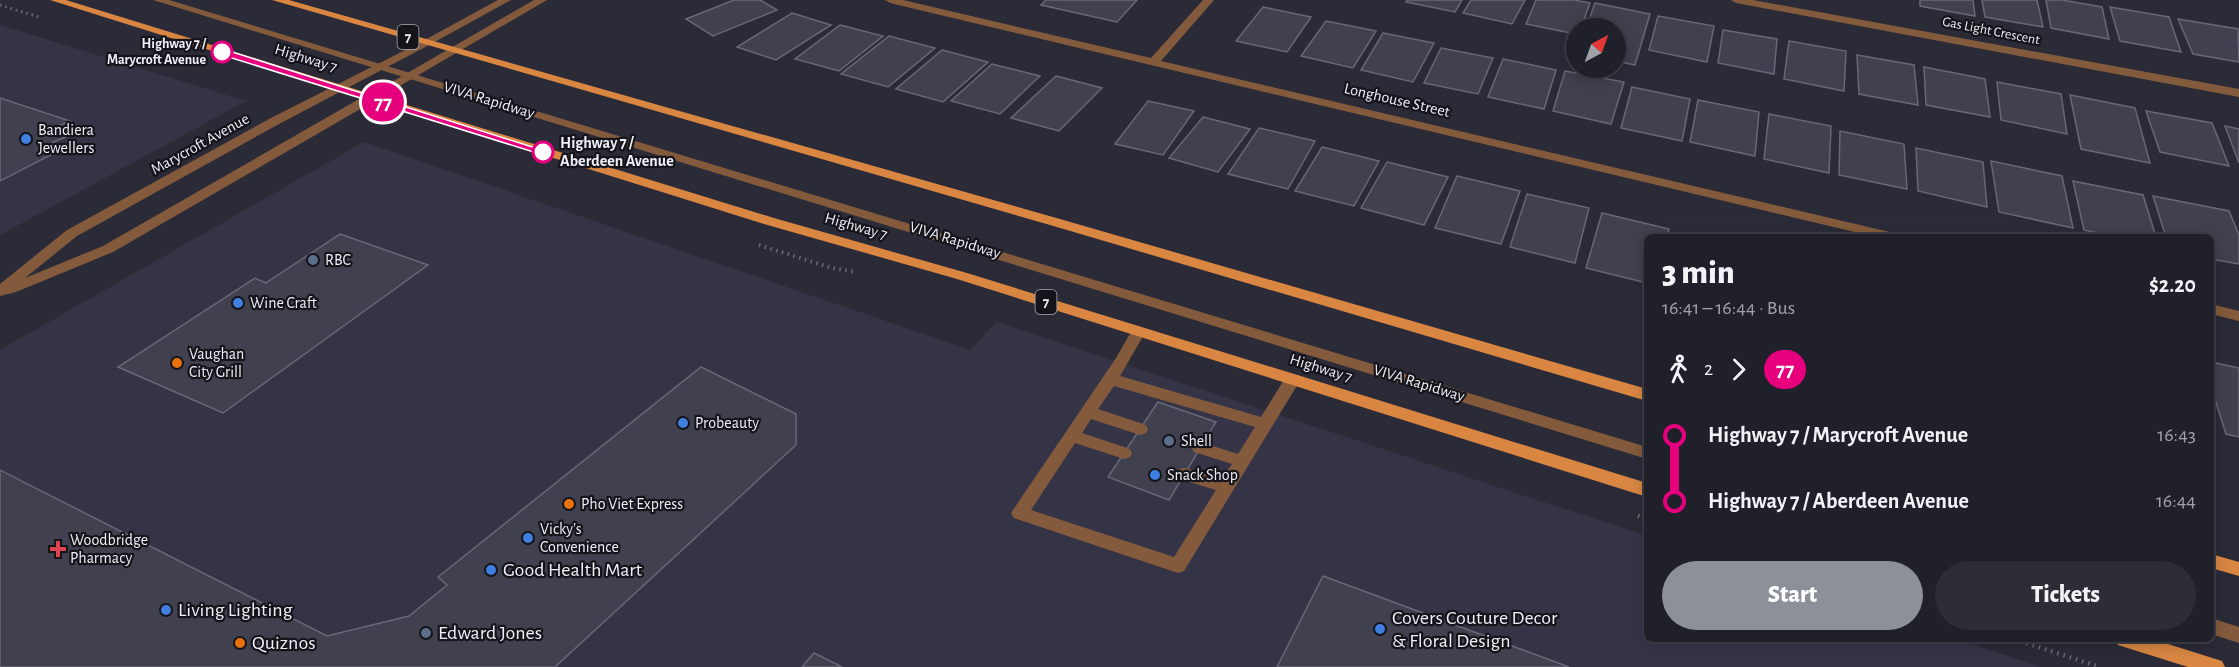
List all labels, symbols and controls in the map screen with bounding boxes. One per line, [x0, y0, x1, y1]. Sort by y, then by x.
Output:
street label: Gas Light Crescent [1941, 15, 2041, 47]
north arrow [1566, 18, 1626, 78]
map controls [1566, 18, 1626, 78]
road number: 7 [398, 25, 418, 49]
place label: Highway 7 / Marycroft Avenue [107, 37, 207, 67]
marker: Highway 7 / Marycroft Avenue [211, 41, 233, 63]
street label: Highway 7 [273, 41, 339, 76]
street label: VIVA Rapidway [441, 79, 537, 122]
street label: Longhouse Street [1343, 80, 1451, 120]
line badge: 77 [356, 82, 410, 122]
text: 77 [374, 92, 392, 113]
street label: Marycroft Avenue [148, 110, 252, 178]
place label: Bandiera Jewellers [38, 122, 94, 156]
marker: Bandiera Jewellers [19, 132, 33, 146]
place label: Highway 7 / Aberdeen Avenue [560, 135, 674, 169]
marker: Highway 7 / Aberdeen Avenue [532, 141, 554, 163]
street label: Highway 7 [823, 209, 890, 244]
street label: VIVA Rapidway [907, 219, 1003, 262]
place label: RBC [325, 252, 351, 268]
marker: RBC [306, 253, 320, 267]
text: 3 min [1662, 257, 1735, 290]
text: $2.20 [2149, 274, 2196, 296]
road number: 7 [1036, 290, 1056, 314]
place label: Wine Craft [250, 295, 317, 311]
marker: Wine Craft [231, 296, 245, 310]
text: 16:41 – 16:44 · Bus [1662, 298, 1795, 318]
place label: Vaughan City Grill [189, 346, 244, 381]
street label: Highway 7 [1288, 351, 1354, 386]
icon: walk [1662, 353, 1695, 386]
icon: forward [1722, 353, 1755, 386]
marker: Vaughan City Grill [170, 356, 184, 370]
text: 2 [1704, 359, 1713, 379]
text: 77 [1776, 359, 1794, 380]
street label: VIVA Rapidway [1371, 362, 1467, 405]
place label: Probeauty [695, 415, 759, 432]
marker: Probeauty [676, 416, 690, 430]
text: Highway 7 / Marycroft Avenue [1708, 424, 1968, 446]
text: 16:43 [2157, 425, 2196, 445]
place label: Shell [1181, 433, 1212, 449]
marker: Shell [1162, 434, 1176, 448]
place label: Snack Shop [1167, 467, 1238, 483]
marker: Snack Shop [1148, 468, 1162, 482]
text: Highway 7 / Aberdeen Avenue [1708, 490, 1969, 512]
text: 16:44 [2156, 491, 2196, 511]
place label: Pho Viet Express [581, 496, 683, 512]
marker: Pho Viet Express [562, 497, 576, 511]
place label: Vicky's Convenience [540, 521, 619, 555]
marker: Vicky's Convenience [521, 531, 535, 545]
place label: Woodbridge Pharmacy [70, 532, 148, 567]
marker: Woodbridge Pharmacy [51, 542, 65, 556]
place label: Good Health Mart [503, 560, 643, 580]
button: Start [1662, 561, 1923, 630]
button: Tickets [1935, 561, 2196, 630]
marker: Good Health Mart [484, 563, 498, 577]
place label: Living Lighting [178, 600, 293, 620]
marker: Living Lighting [159, 603, 173, 617]
place label: Covers Couture Decor & Floral Design [1392, 608, 1558, 651]
marker: Covers Couture Decor & Floral Design [1373, 622, 1387, 636]
place label: Edward Jones [438, 623, 542, 643]
marker: Edward Jones [419, 626, 433, 640]
place label: Quiznos [252, 633, 316, 653]
marker: Quiznos [233, 636, 247, 650]

